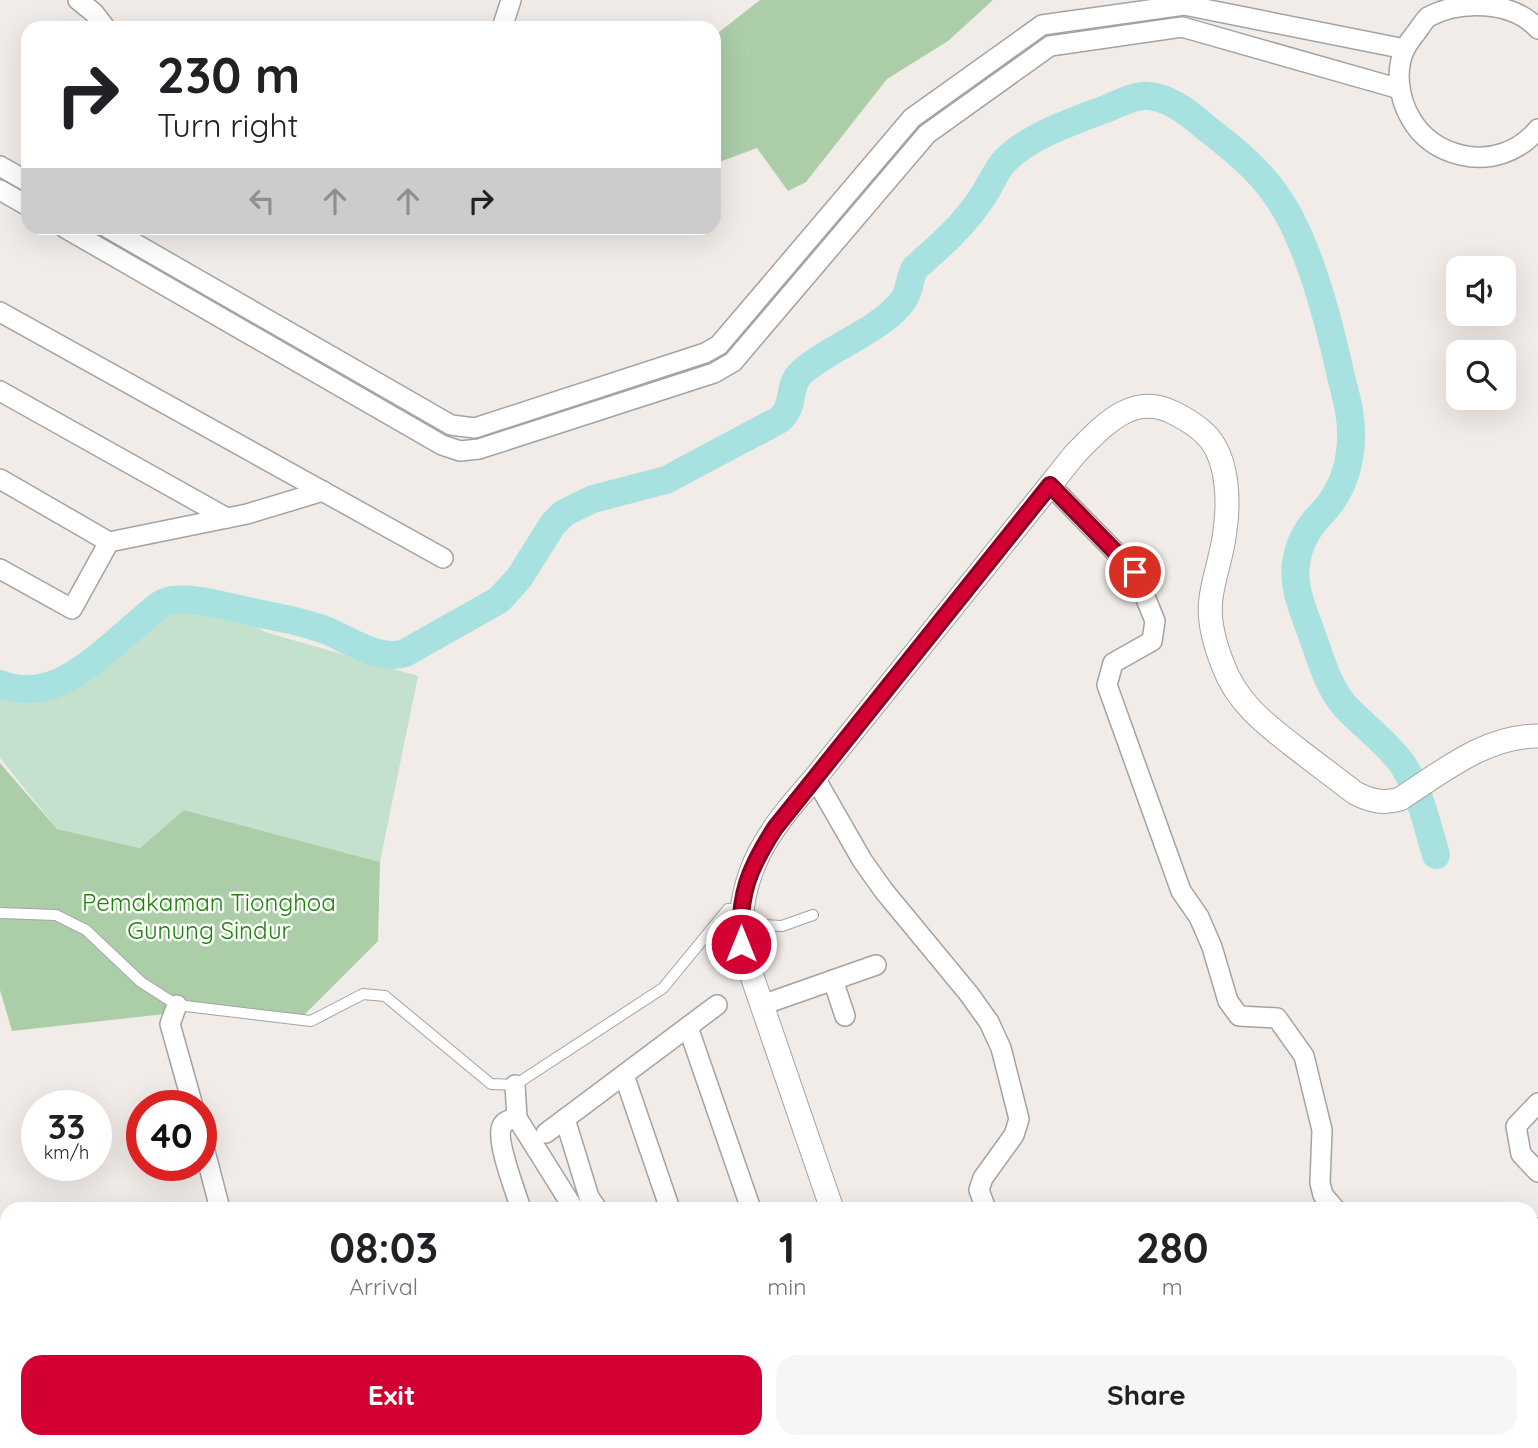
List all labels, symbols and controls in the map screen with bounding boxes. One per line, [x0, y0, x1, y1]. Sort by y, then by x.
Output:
text: 230 m [157, 44, 300, 105]
icon: right [42, 49, 133, 140]
text: Turn right [157, 105, 298, 145]
icon: left [243, 182, 281, 220]
icon: ahead [316, 182, 354, 220]
icon: ahead [389, 182, 427, 220]
icon: right [462, 182, 500, 220]
map controls [1446, 256, 1516, 410]
button: sound [1446, 256, 1516, 326]
button: search [1446, 340, 1516, 410]
pin [1105, 542, 1165, 602]
icon: arrive [1116, 553, 1154, 591]
park label: Pemakaman Tionghoa Gunung Sindur [82, 887, 336, 945]
position arrow [704, 907, 778, 981]
speed limit sign: 40 [126, 1090, 217, 1181]
text: 33 [48, 1104, 85, 1148]
text: km/h [44, 1141, 89, 1164]
text: 08:03 [329, 1221, 438, 1274]
text: 1 [779, 1221, 795, 1274]
text: 280 [1136, 1221, 1209, 1274]
text: Arrival [349, 1272, 418, 1301]
text: min [767, 1272, 807, 1301]
text: m [1162, 1272, 1183, 1301]
button: Exit [21, 1355, 762, 1435]
button: Share [776, 1355, 1517, 1435]

